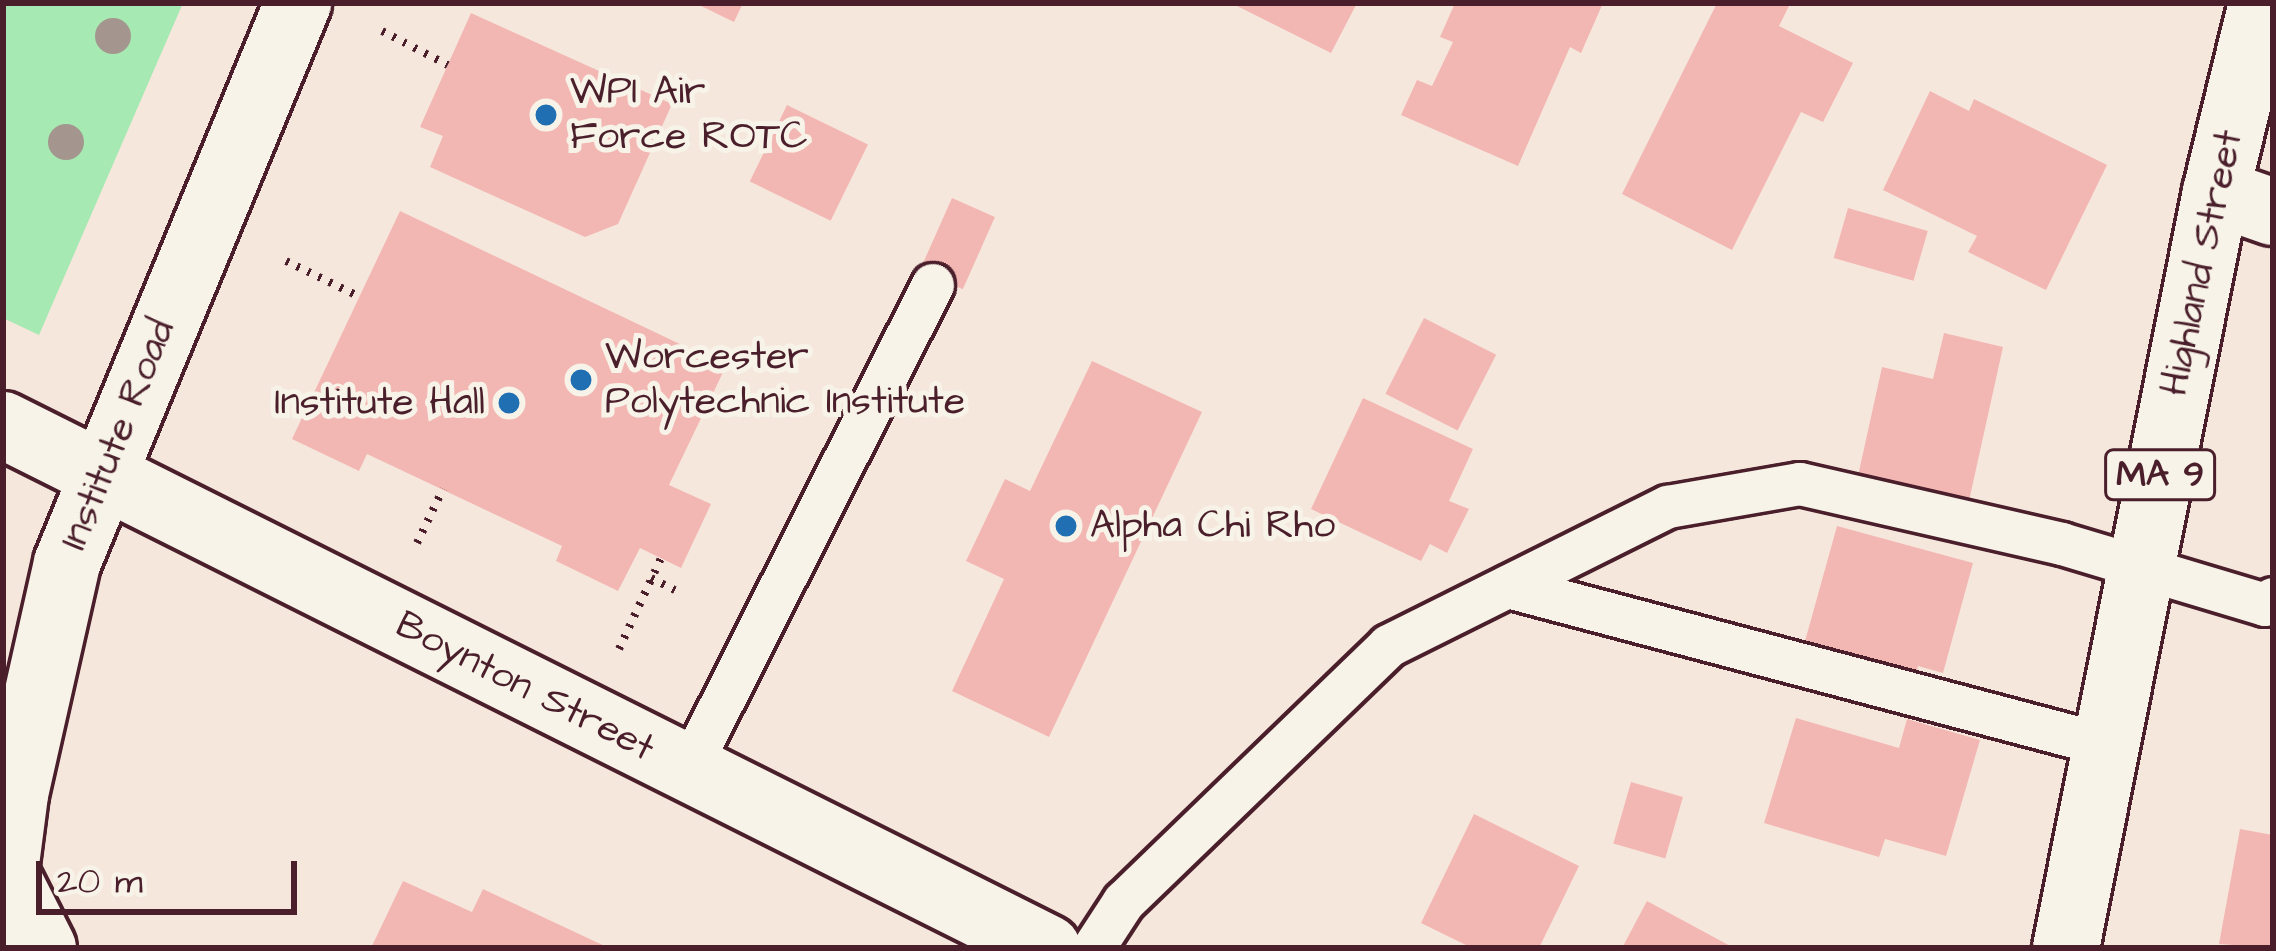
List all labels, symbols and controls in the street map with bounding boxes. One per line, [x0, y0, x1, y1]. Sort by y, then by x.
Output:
place label: WPI Air Force ROTC [570, 70, 808, 161]
marker: WPI Air Force ROTC [533, 102, 559, 128]
street label: Highland Street [2152, 126, 2254, 400]
street label: Institute Road [52, 313, 186, 557]
place label: Worcester Polytechnic Institute [605, 335, 965, 426]
marker: Worcester Polytechnic Institute [568, 367, 594, 393]
place label: Institute Hall [275, 380, 485, 426]
marker: Institute Hall [496, 390, 522, 416]
road number: MA 9 [2103, 445, 2217, 505]
place label: Alpha Chi Rho [1090, 503, 1335, 549]
marker: Alpha Chi Rho [1053, 513, 1079, 539]
street label: Boynton Street [388, 602, 662, 772]
scale bar [42, 837, 303, 911]
text: 20 m [57, 856, 143, 907]

